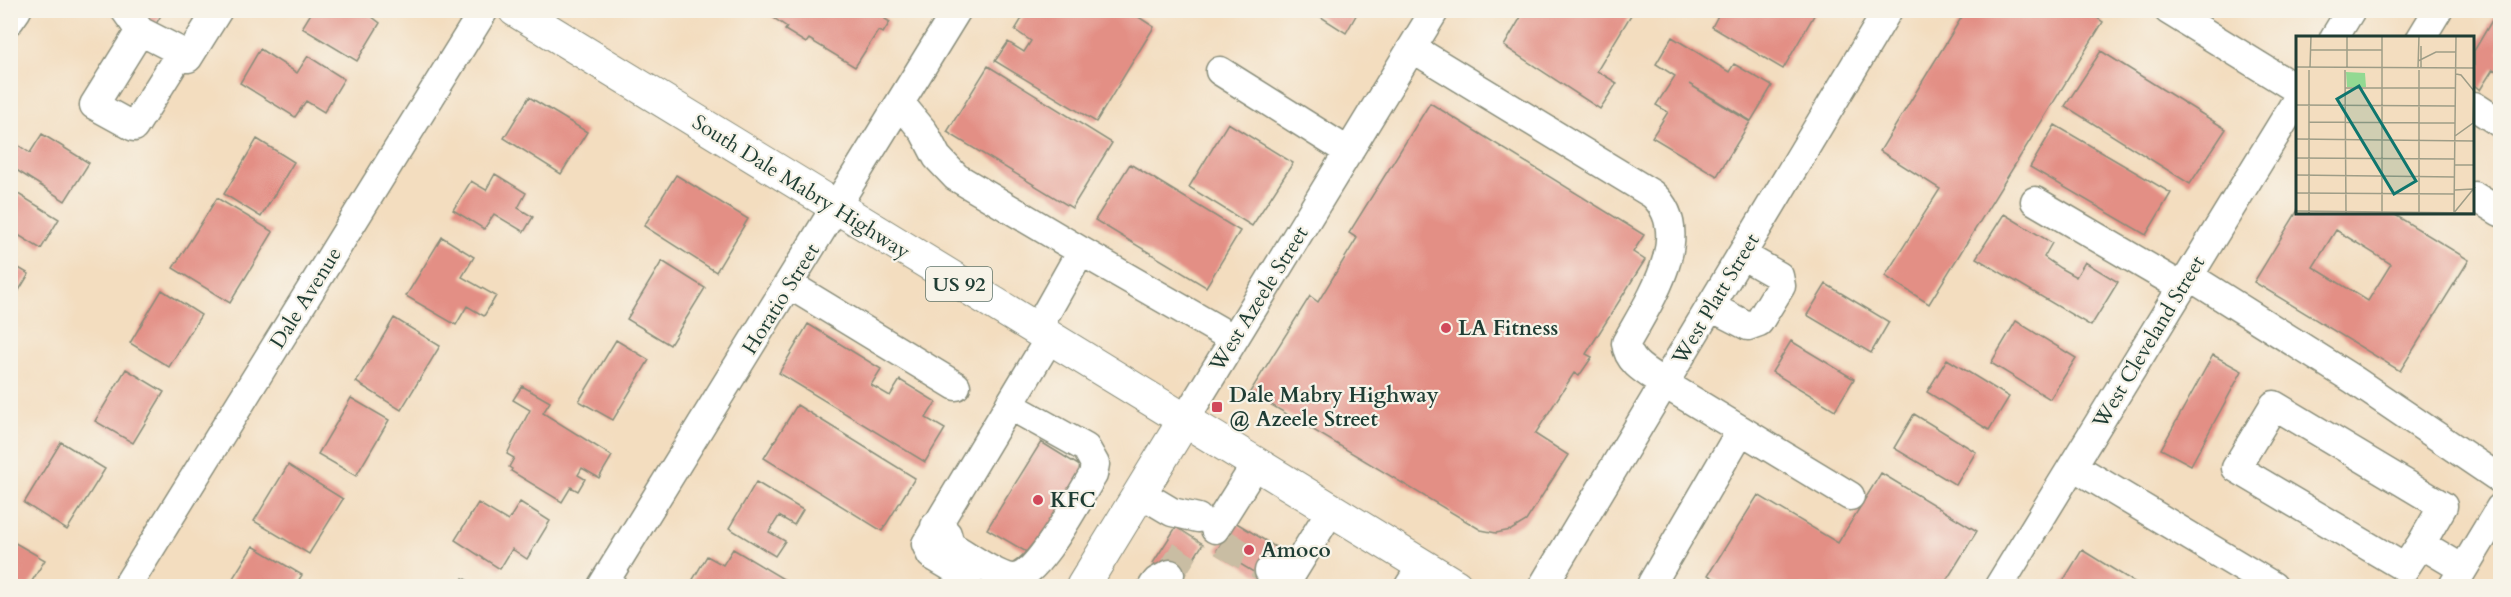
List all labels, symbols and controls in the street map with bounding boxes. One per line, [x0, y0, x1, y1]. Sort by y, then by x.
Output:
inset map [2296, 36, 2475, 214]
street label: South Dale Mabry Highway [686, 108, 916, 266]
street label: West Azeele Street [1202, 220, 1316, 378]
street label: West Platt Street [1665, 228, 1767, 371]
street label: Horatio Street [735, 238, 827, 360]
street label: Dale Avenue [263, 242, 349, 354]
street label: West Cleveland Street [2085, 250, 2212, 435]
road number: US 92 [926, 267, 992, 301]
place label: LA Fitness [1458, 314, 1558, 343]
marker: LA Fitness [1439, 321, 1453, 335]
place label: Dale Mabry Highway @ Azeele Street [1229, 381, 1439, 434]
marker: Dale Mabry Highway @ Azeele Street [1210, 400, 1224, 414]
place label: KFC [1050, 486, 1096, 515]
marker: KFC [1031, 493, 1045, 507]
place label: Amoco [1261, 536, 1331, 565]
marker: Amoco [1242, 543, 1256, 557]

